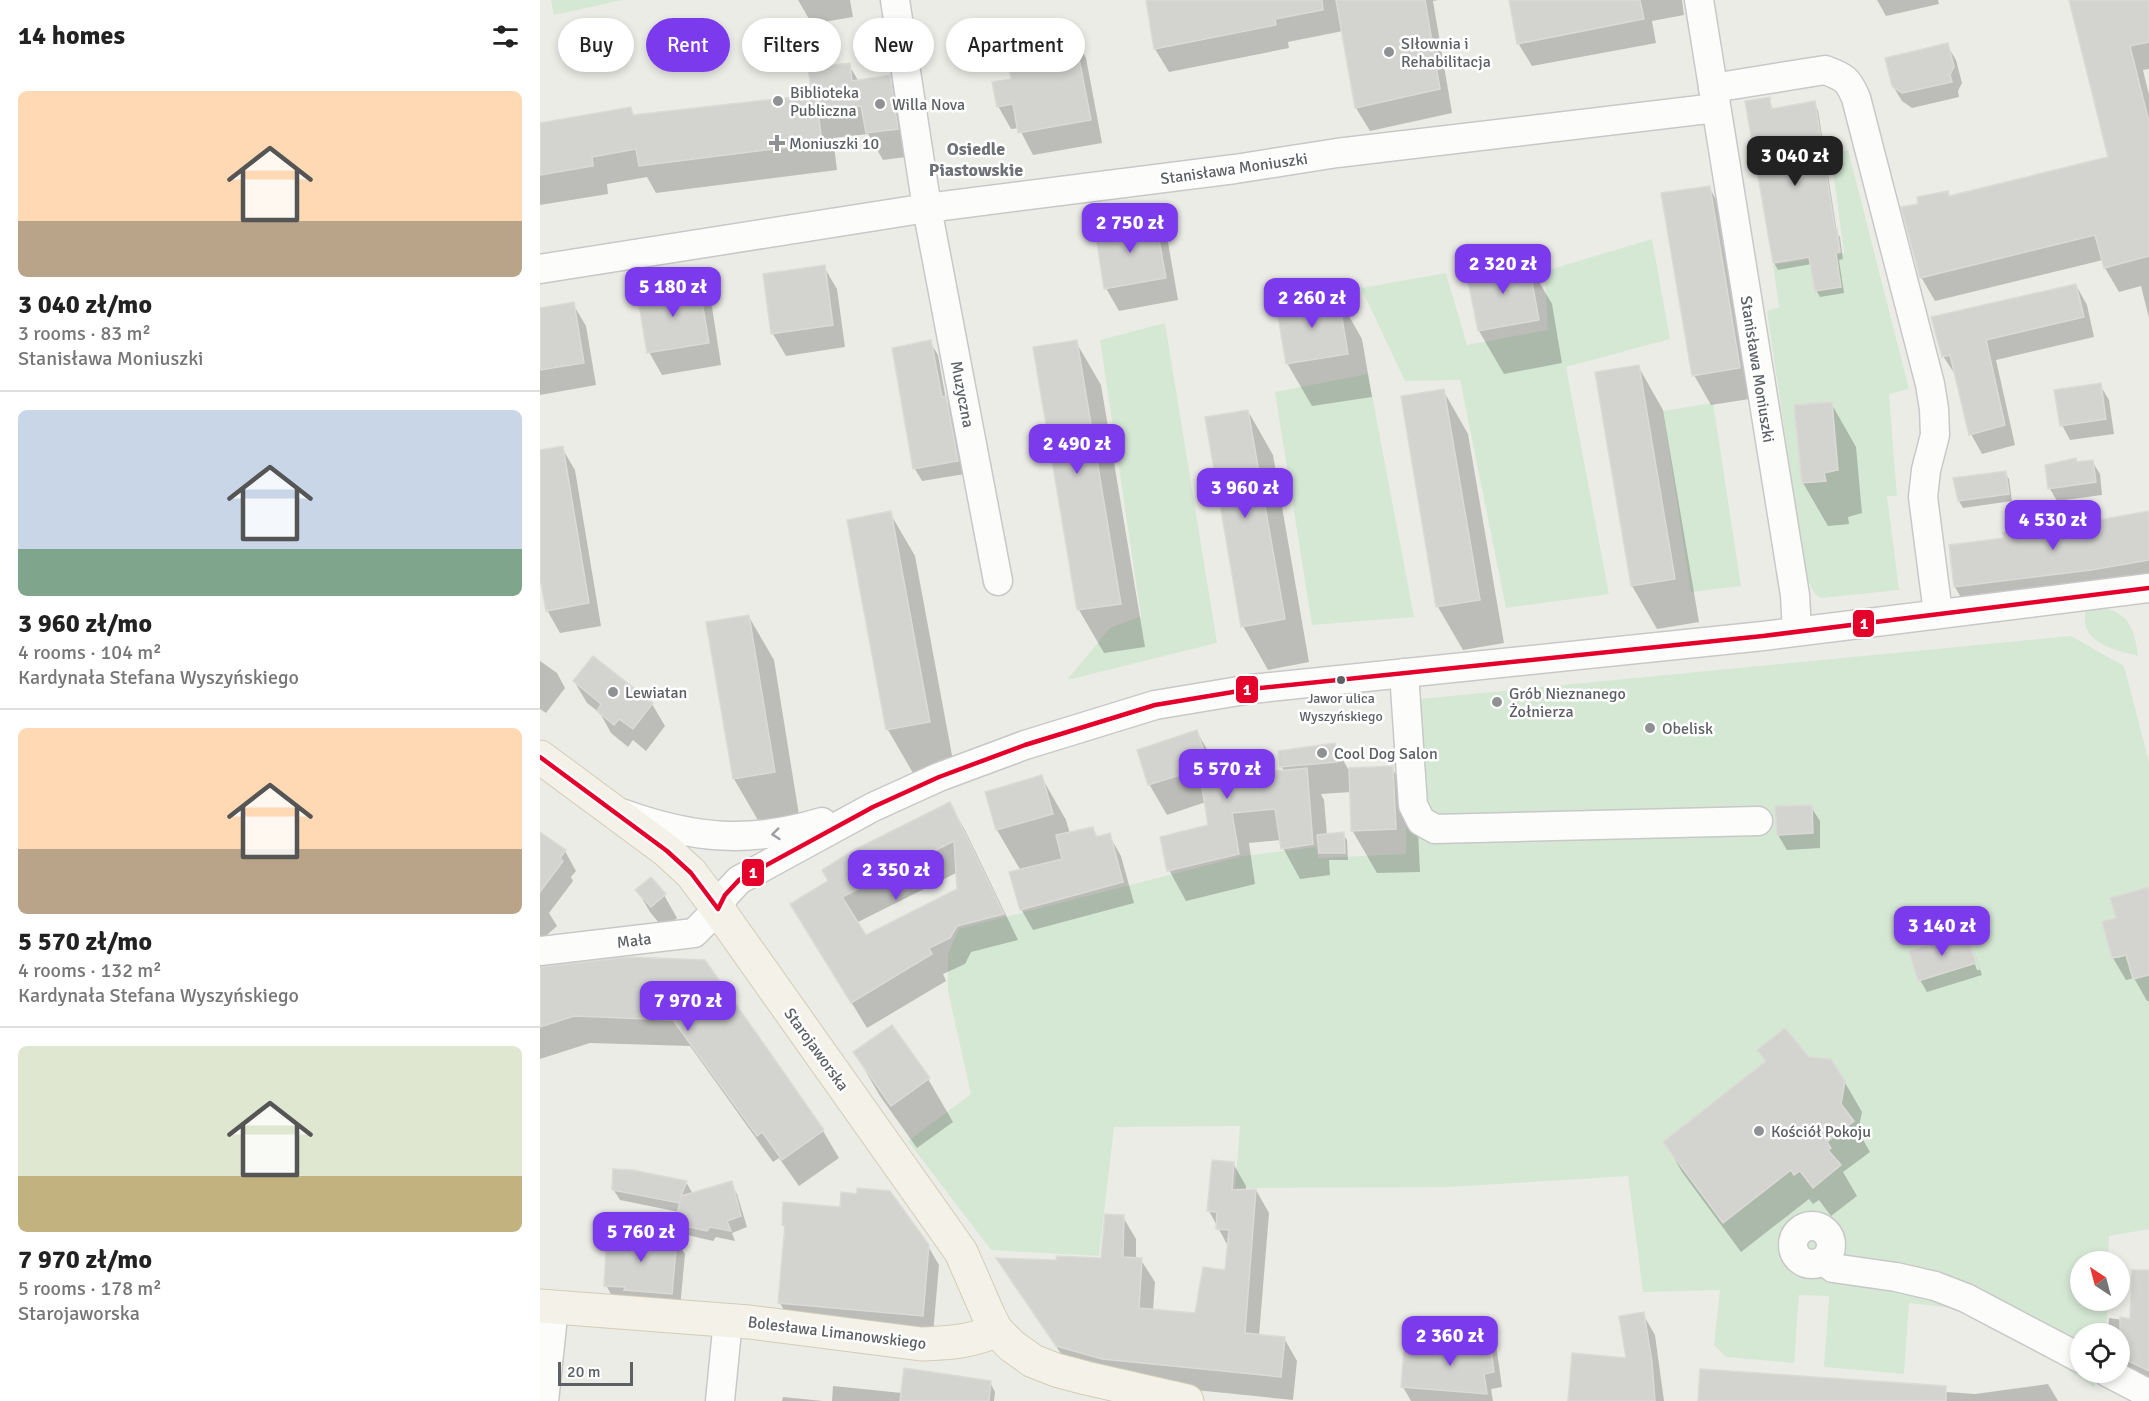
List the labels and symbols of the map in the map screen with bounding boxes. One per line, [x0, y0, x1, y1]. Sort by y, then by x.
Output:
place label: SIłownia i Rehabilitacja [1401, 34, 1491, 72]
marker: SIłownia i Rehabilitacja [1382, 45, 1396, 59]
place label: Biblioteka Publiczna [790, 83, 859, 121]
marker: Biblioteka Publiczna [771, 94, 785, 108]
place label: Willa Nova [892, 95, 965, 115]
marker: Willa Nova [873, 97, 887, 111]
place label: Moniuszki 10 [789, 134, 879, 154]
marker: Moniuszki 10 [770, 136, 784, 150]
pin: 3 040 zł [1733, 136, 1857, 187]
district label: Osiedle Piastowskie [929, 138, 1023, 181]
street label: Stanisława Moniuszki [1159, 149, 1309, 189]
pin: 2 750 zł [1068, 203, 1192, 254]
pin: 2 320 zł [1441, 244, 1565, 295]
pin: 5 180 zł [611, 267, 735, 318]
pin: 2 260 zł [1250, 278, 1374, 329]
street label: Stanisława Moniuszki [1736, 294, 1778, 444]
street label: Muzyczna [946, 359, 978, 429]
pin: 2 490 zł [1015, 424, 1139, 475]
pin: 3 960 zł [1183, 468, 1307, 519]
pin: 4 530 zł [1991, 500, 2115, 551]
line badge: 1 [1852, 609, 1875, 638]
text: 1 [1860, 614, 1869, 634]
marker: Jawor ulica Wyszyńskiego [1335, 674, 1347, 686]
line badge: 1 [1235, 675, 1259, 704]
text: 1 [1243, 680, 1252, 700]
place label: Lewiatan [625, 683, 687, 703]
place label: Grób Nieznanego Żołnierza [1509, 684, 1626, 722]
marker: Lewiatan [606, 685, 620, 699]
place label: Jawor ulica Wyszyńskiego [1299, 690, 1383, 725]
marker: Grób Nieznanego Żołnierza [1490, 695, 1504, 709]
place label: Obelisk [1662, 719, 1713, 739]
marker: Obelisk [1643, 721, 1657, 735]
place label: Cool Dog Salon [1334, 744, 1438, 764]
marker: Cool Dog Salon [1315, 746, 1329, 760]
pin: 5 570 zł [1165, 749, 1289, 800]
one-way arrow [772, 827, 781, 840]
pin: 2 350 zł [834, 850, 958, 901]
line badge: 1 [741, 858, 765, 887]
text: 1 [749, 863, 758, 883]
pin: 3 140 zł [1880, 906, 2004, 957]
street label: Mała [616, 929, 652, 953]
pin: 7 970 zł [626, 981, 750, 1032]
street label: Starojaworska [779, 1004, 853, 1095]
place label: Kościół Pokoju [1771, 1122, 1871, 1142]
marker: Kościół Pokoju [1752, 1124, 1766, 1138]
pin: 5 760 zł [579, 1212, 703, 1263]
north arrow [2070, 1251, 2130, 1311]
street label: Bolesława Limanowskiego [747, 1312, 927, 1354]
pin: 2 360 zł [1388, 1316, 1512, 1367]
scale bar [558, 1359, 633, 1386]

